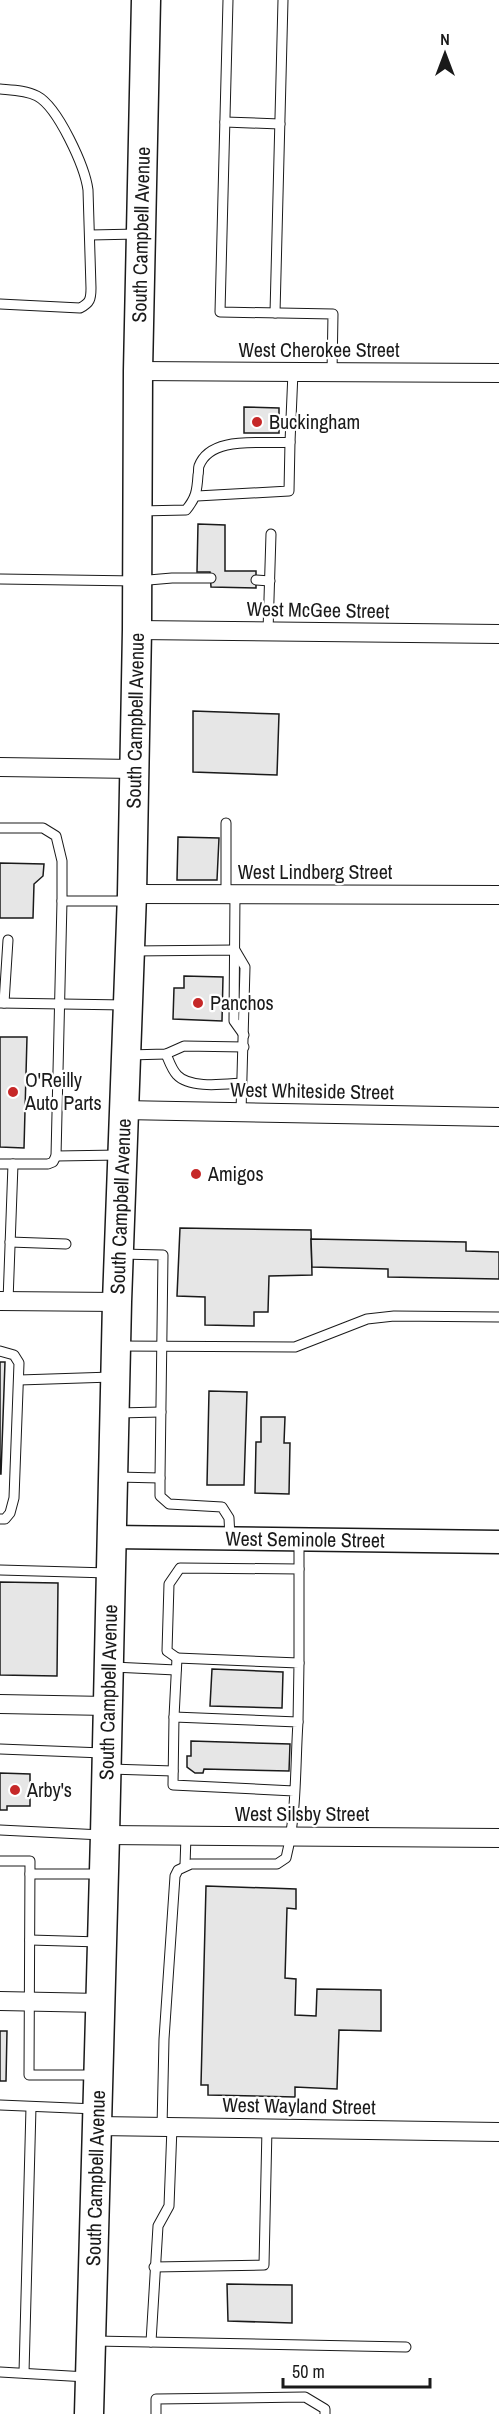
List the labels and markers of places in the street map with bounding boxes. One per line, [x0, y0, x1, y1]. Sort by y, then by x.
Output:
place label: Buckingham [269, 408, 360, 435]
marker: Buckingham [250, 415, 264, 429]
place label: Panchos [210, 989, 274, 1016]
marker: Panchos [191, 996, 205, 1010]
place label: O'Reilly Auto Parts [24, 1066, 102, 1116]
marker: O'Reilly Auto Parts [6, 1085, 20, 1099]
place label: Amigos [207, 1160, 264, 1187]
marker: Amigos [189, 1167, 203, 1181]
place label: Arby's [26, 1776, 72, 1803]
marker: Arby's [8, 1783, 22, 1797]

